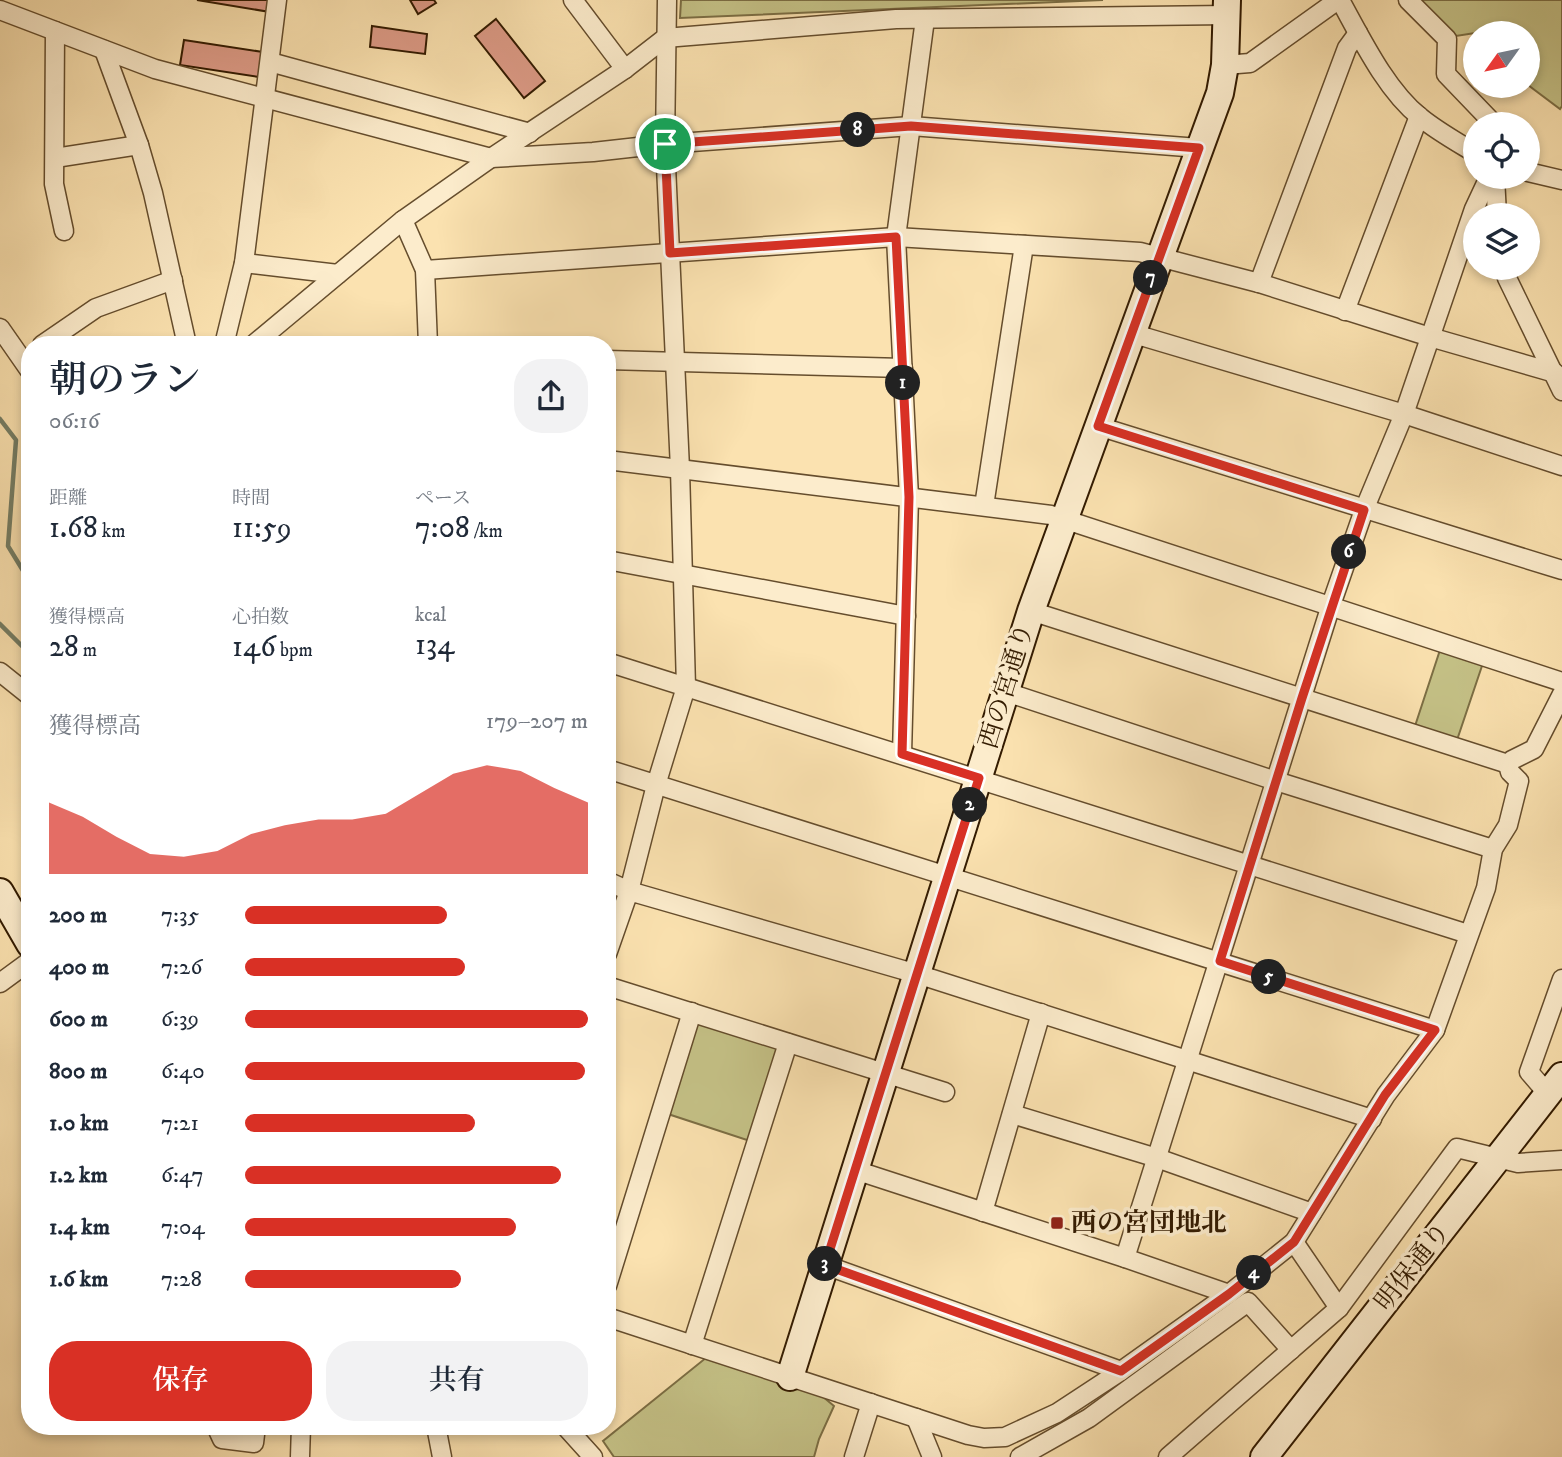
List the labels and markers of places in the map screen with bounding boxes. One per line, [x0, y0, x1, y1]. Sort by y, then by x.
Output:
pin: 8 [840, 113, 876, 148]
pin [635, 114, 695, 174]
pin: 7 [1134, 260, 1168, 296]
pin: 1 [886, 366, 920, 400]
pin: 6 [1332, 534, 1366, 570]
pin: 2 [953, 788, 988, 822]
pin: 5 [1252, 960, 1286, 995]
place label: 西の宮団地北 [1071, 1207, 1227, 1240]
marker: 西の宮団地北 [1049, 1215, 1065, 1231]
pin: 3 [808, 1246, 842, 1282]
pin: 4 [1236, 1256, 1272, 1290]

